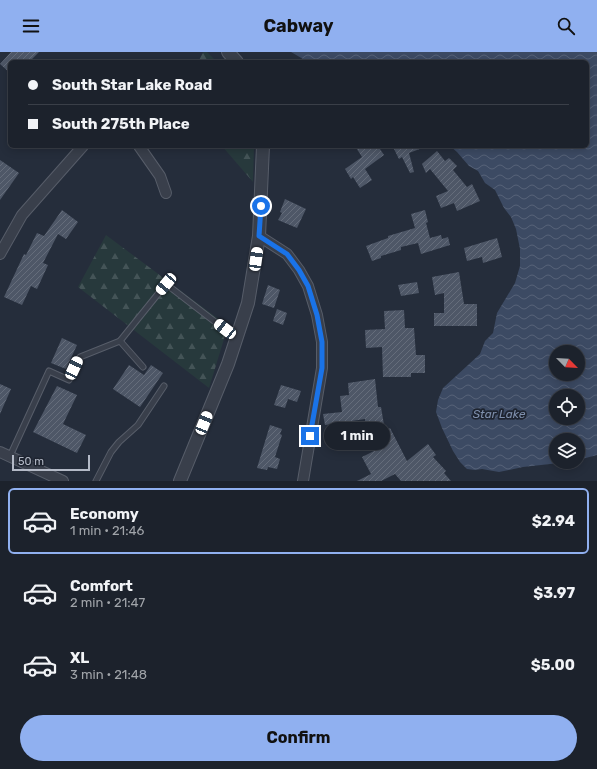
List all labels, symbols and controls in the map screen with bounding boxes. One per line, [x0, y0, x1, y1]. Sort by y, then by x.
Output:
icon: menu [20, 15, 42, 37]
text: Cabway [263, 15, 334, 37]
icon: search [555, 15, 577, 37]
text: South Star Lake Road [52, 76, 212, 94]
text: South 275th Place [52, 115, 190, 133]
route start [252, 197, 270, 215]
car [248, 246, 264, 272]
car [154, 271, 178, 297]
car [212, 317, 238, 341]
north arrow [549, 345, 585, 381]
map controls [549, 345, 585, 469]
car [63, 355, 85, 381]
button: locate [549, 389, 585, 425]
water label: Star Lake [473, 407, 526, 421]
car [194, 410, 214, 436]
callout: 1 min [324, 422, 390, 450]
route end [301, 427, 319, 445]
text: 1 min [340, 428, 374, 443]
button: layers [549, 433, 585, 469]
scale bar [12, 453, 90, 472]
text: 50 m [18, 455, 44, 468]
icon: car [22, 503, 58, 539]
text: Economy [70, 505, 139, 523]
text: $2.94 [532, 512, 575, 530]
text: 1 min · 21:46 [70, 523, 144, 538]
icon: car [22, 575, 58, 611]
text: Comfort [70, 577, 133, 595]
text: $3.97 [533, 584, 575, 602]
text: 2 min · 21:47 [70, 595, 145, 610]
icon: car [22, 647, 58, 683]
text: XL [70, 649, 89, 667]
text: $5.00 [531, 656, 575, 674]
text: 3 min · 21:48 [70, 667, 147, 682]
button: Confirm [20, 715, 577, 761]

